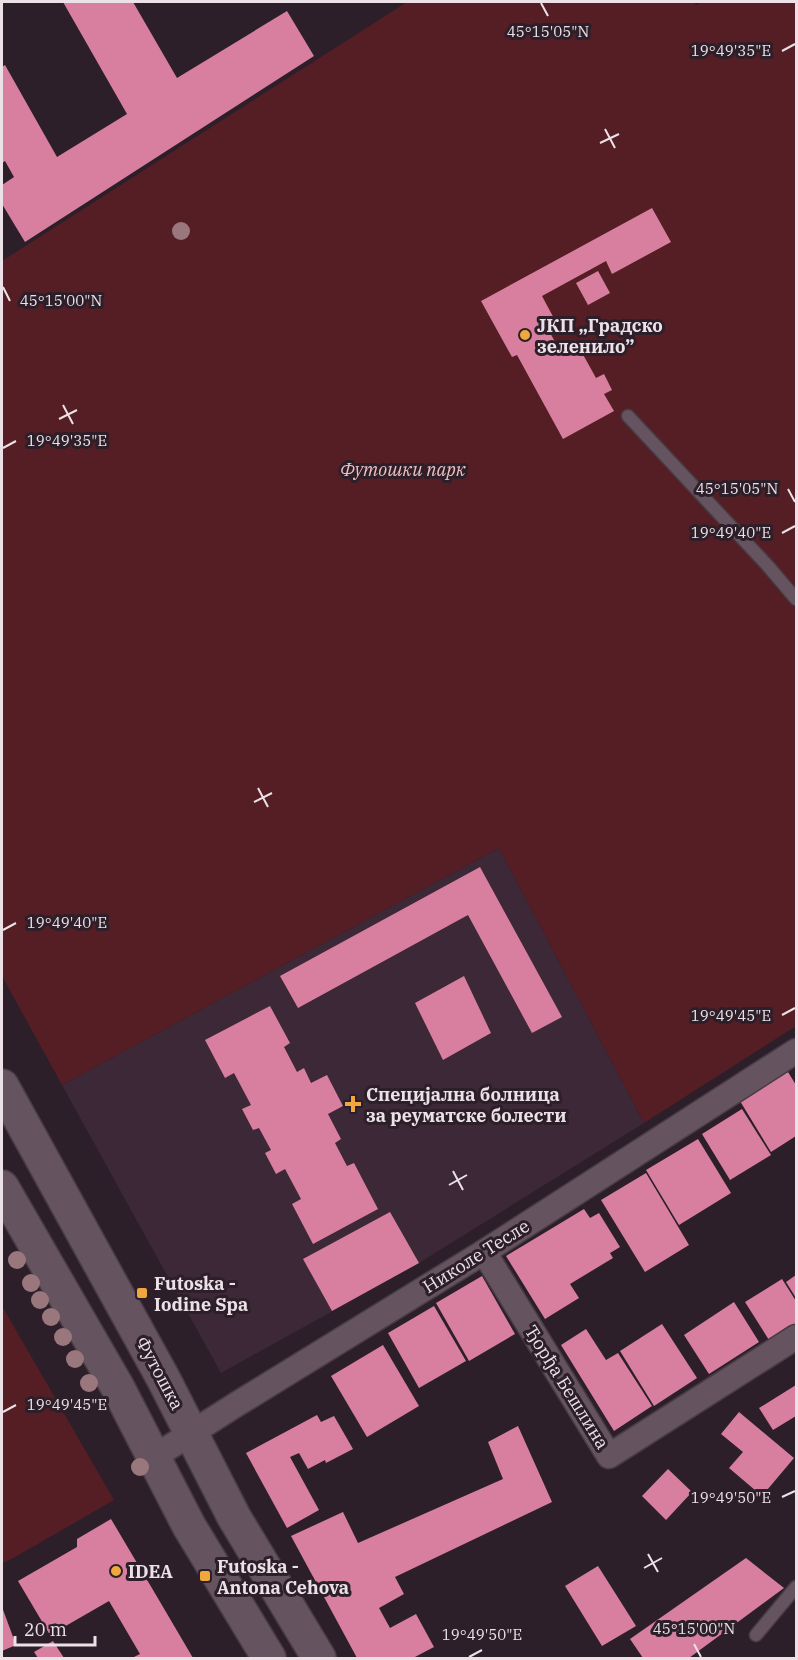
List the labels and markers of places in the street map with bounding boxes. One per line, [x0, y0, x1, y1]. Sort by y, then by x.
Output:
place label: ЈКП „Градско зеленило” [537, 314, 663, 358]
marker: ЈКП „Градско зеленило” [518, 328, 532, 342]
place label: Специјална болница за реуматске болести [366, 1083, 566, 1127]
marker: Специјална болница за реуматске болести [344, 1095, 362, 1113]
place label: Futoska - Iodine Spa [154, 1272, 248, 1316]
marker: Futoska - Iodine Spa [135, 1286, 149, 1300]
place label: Futoska - Antona Cehova [217, 1555, 349, 1599]
place label: IDEA [128, 1560, 173, 1583]
marker: IDEA [109, 1564, 123, 1578]
marker: Futoska - Antona Cehova [198, 1569, 212, 1583]

